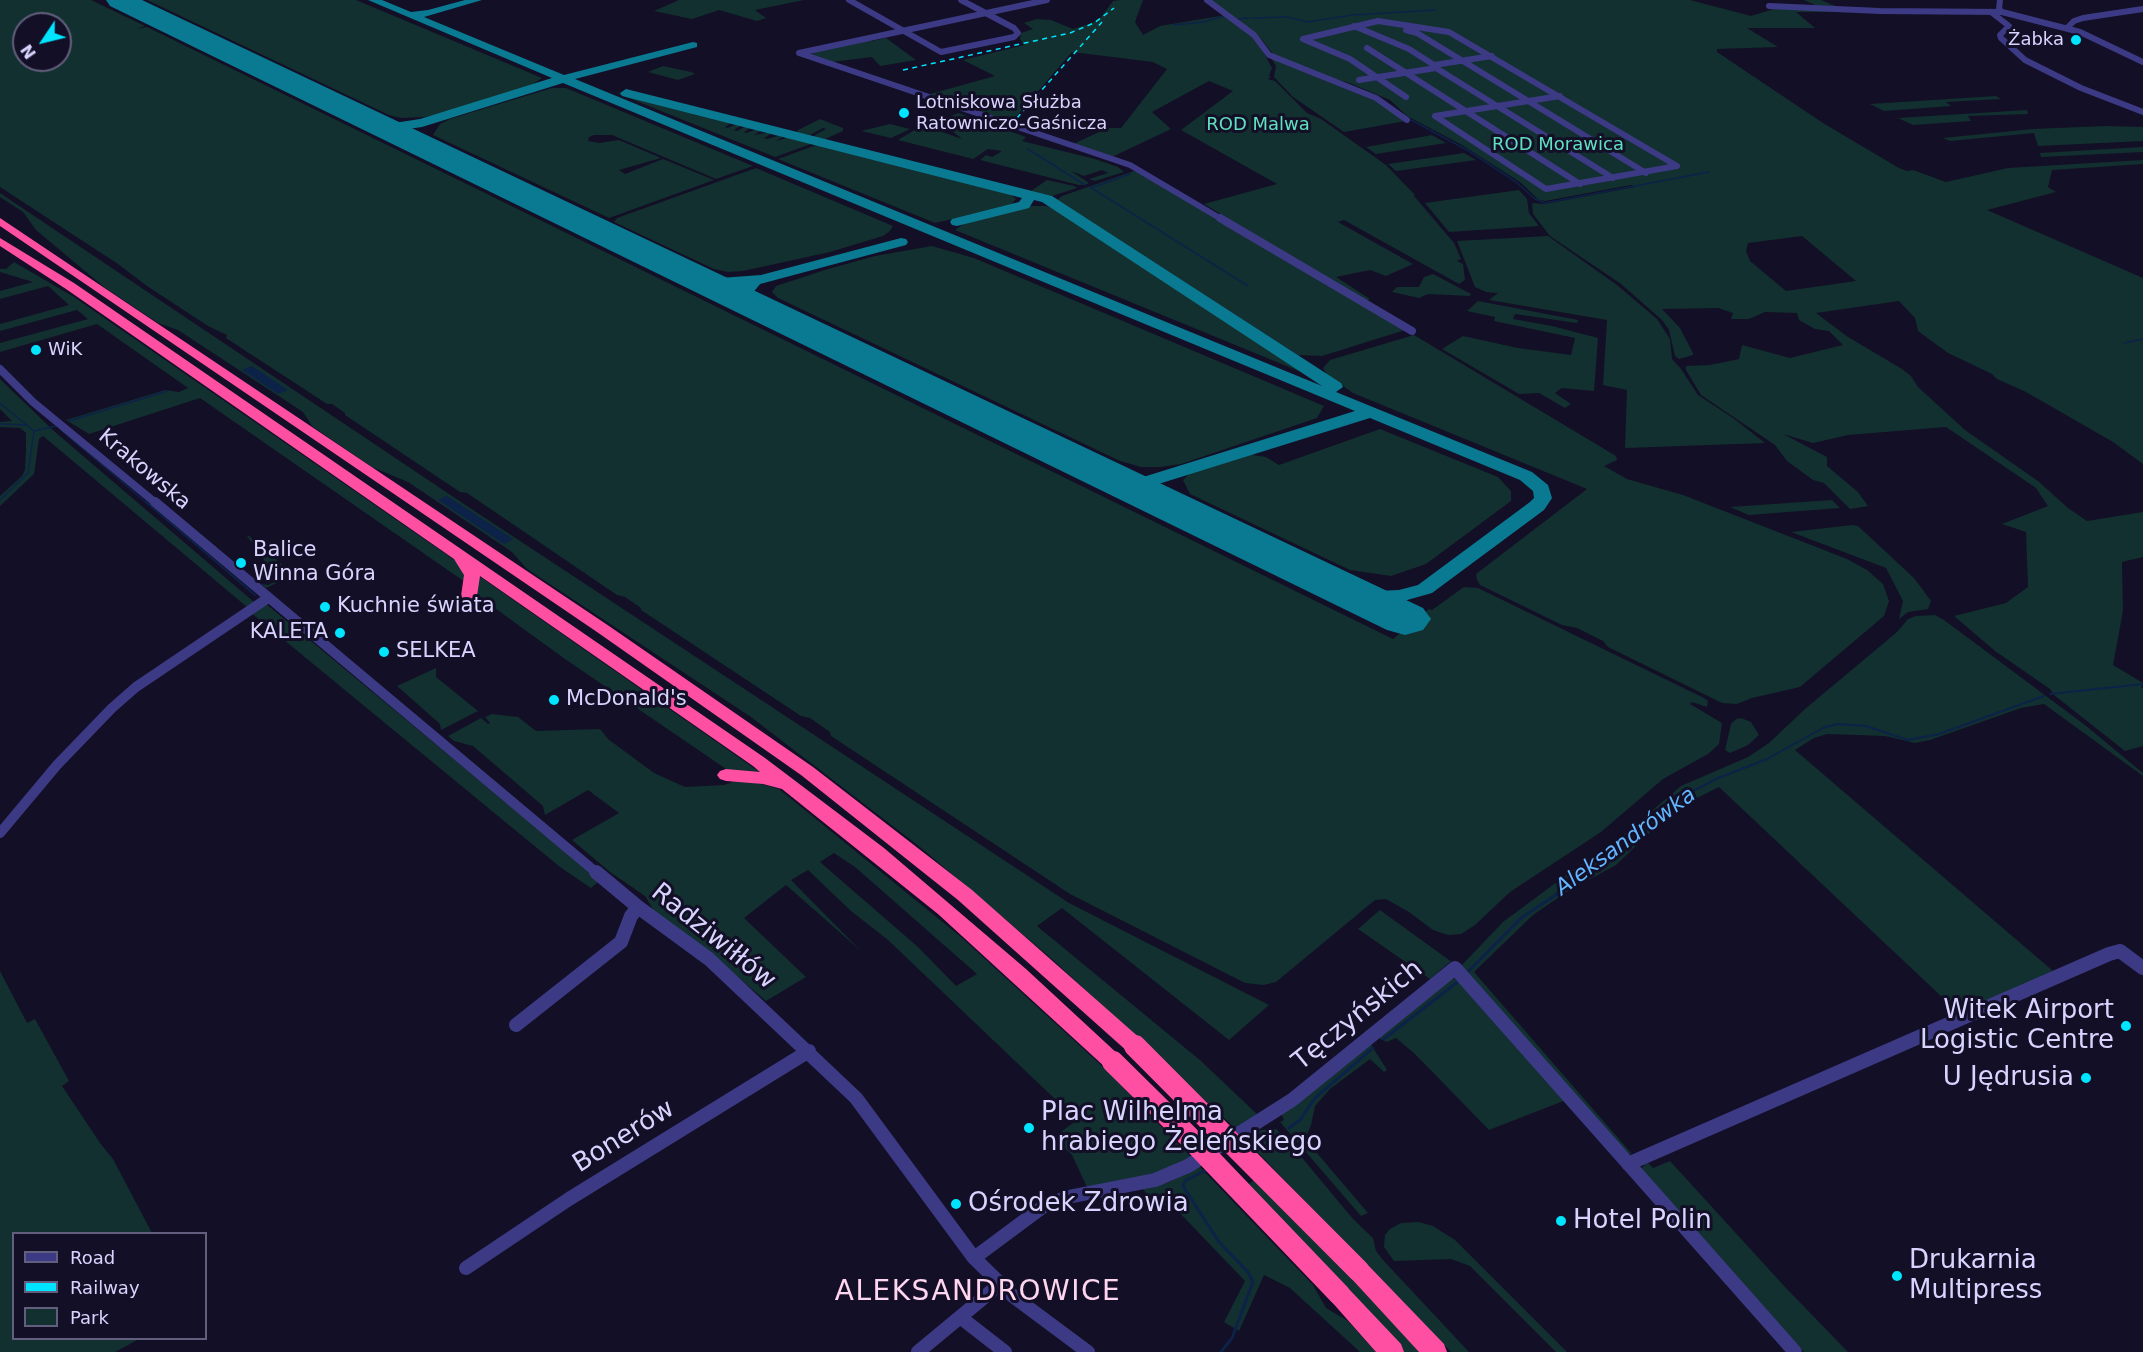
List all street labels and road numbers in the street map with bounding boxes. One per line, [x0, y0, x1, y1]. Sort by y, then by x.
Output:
street label: Krakowska [93, 424, 195, 516]
street label: Radziwiłłów [644, 877, 782, 997]
street label: Tęczyńskich [1287, 954, 1429, 1078]
street label: Bonerów [568, 1094, 680, 1180]

